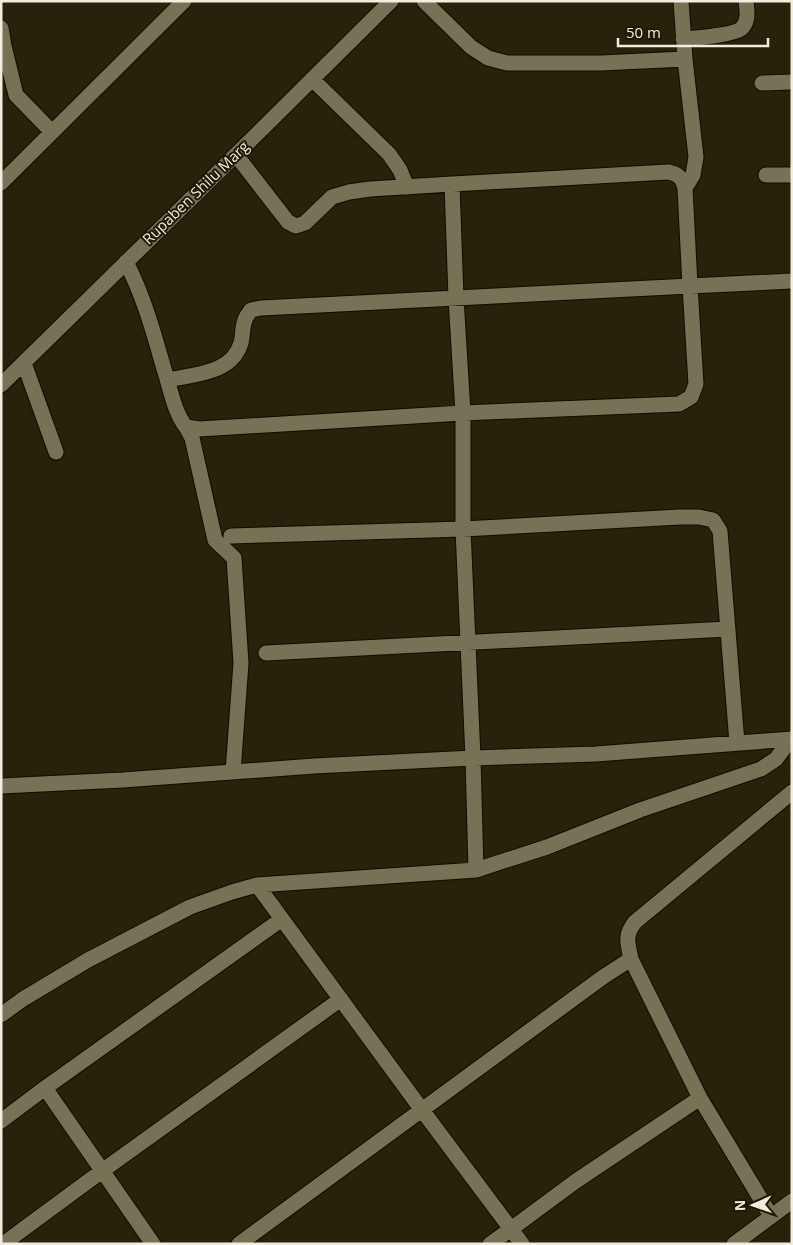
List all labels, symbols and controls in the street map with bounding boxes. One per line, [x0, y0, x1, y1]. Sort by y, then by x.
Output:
scale bar [618, 15, 768, 47]
text: 50 m [626, 22, 661, 42]
street label: Rupaben Shilu Marg [138, 136, 253, 248]
north arrow [728, 1180, 778, 1230]
text: N [730, 1199, 749, 1211]

